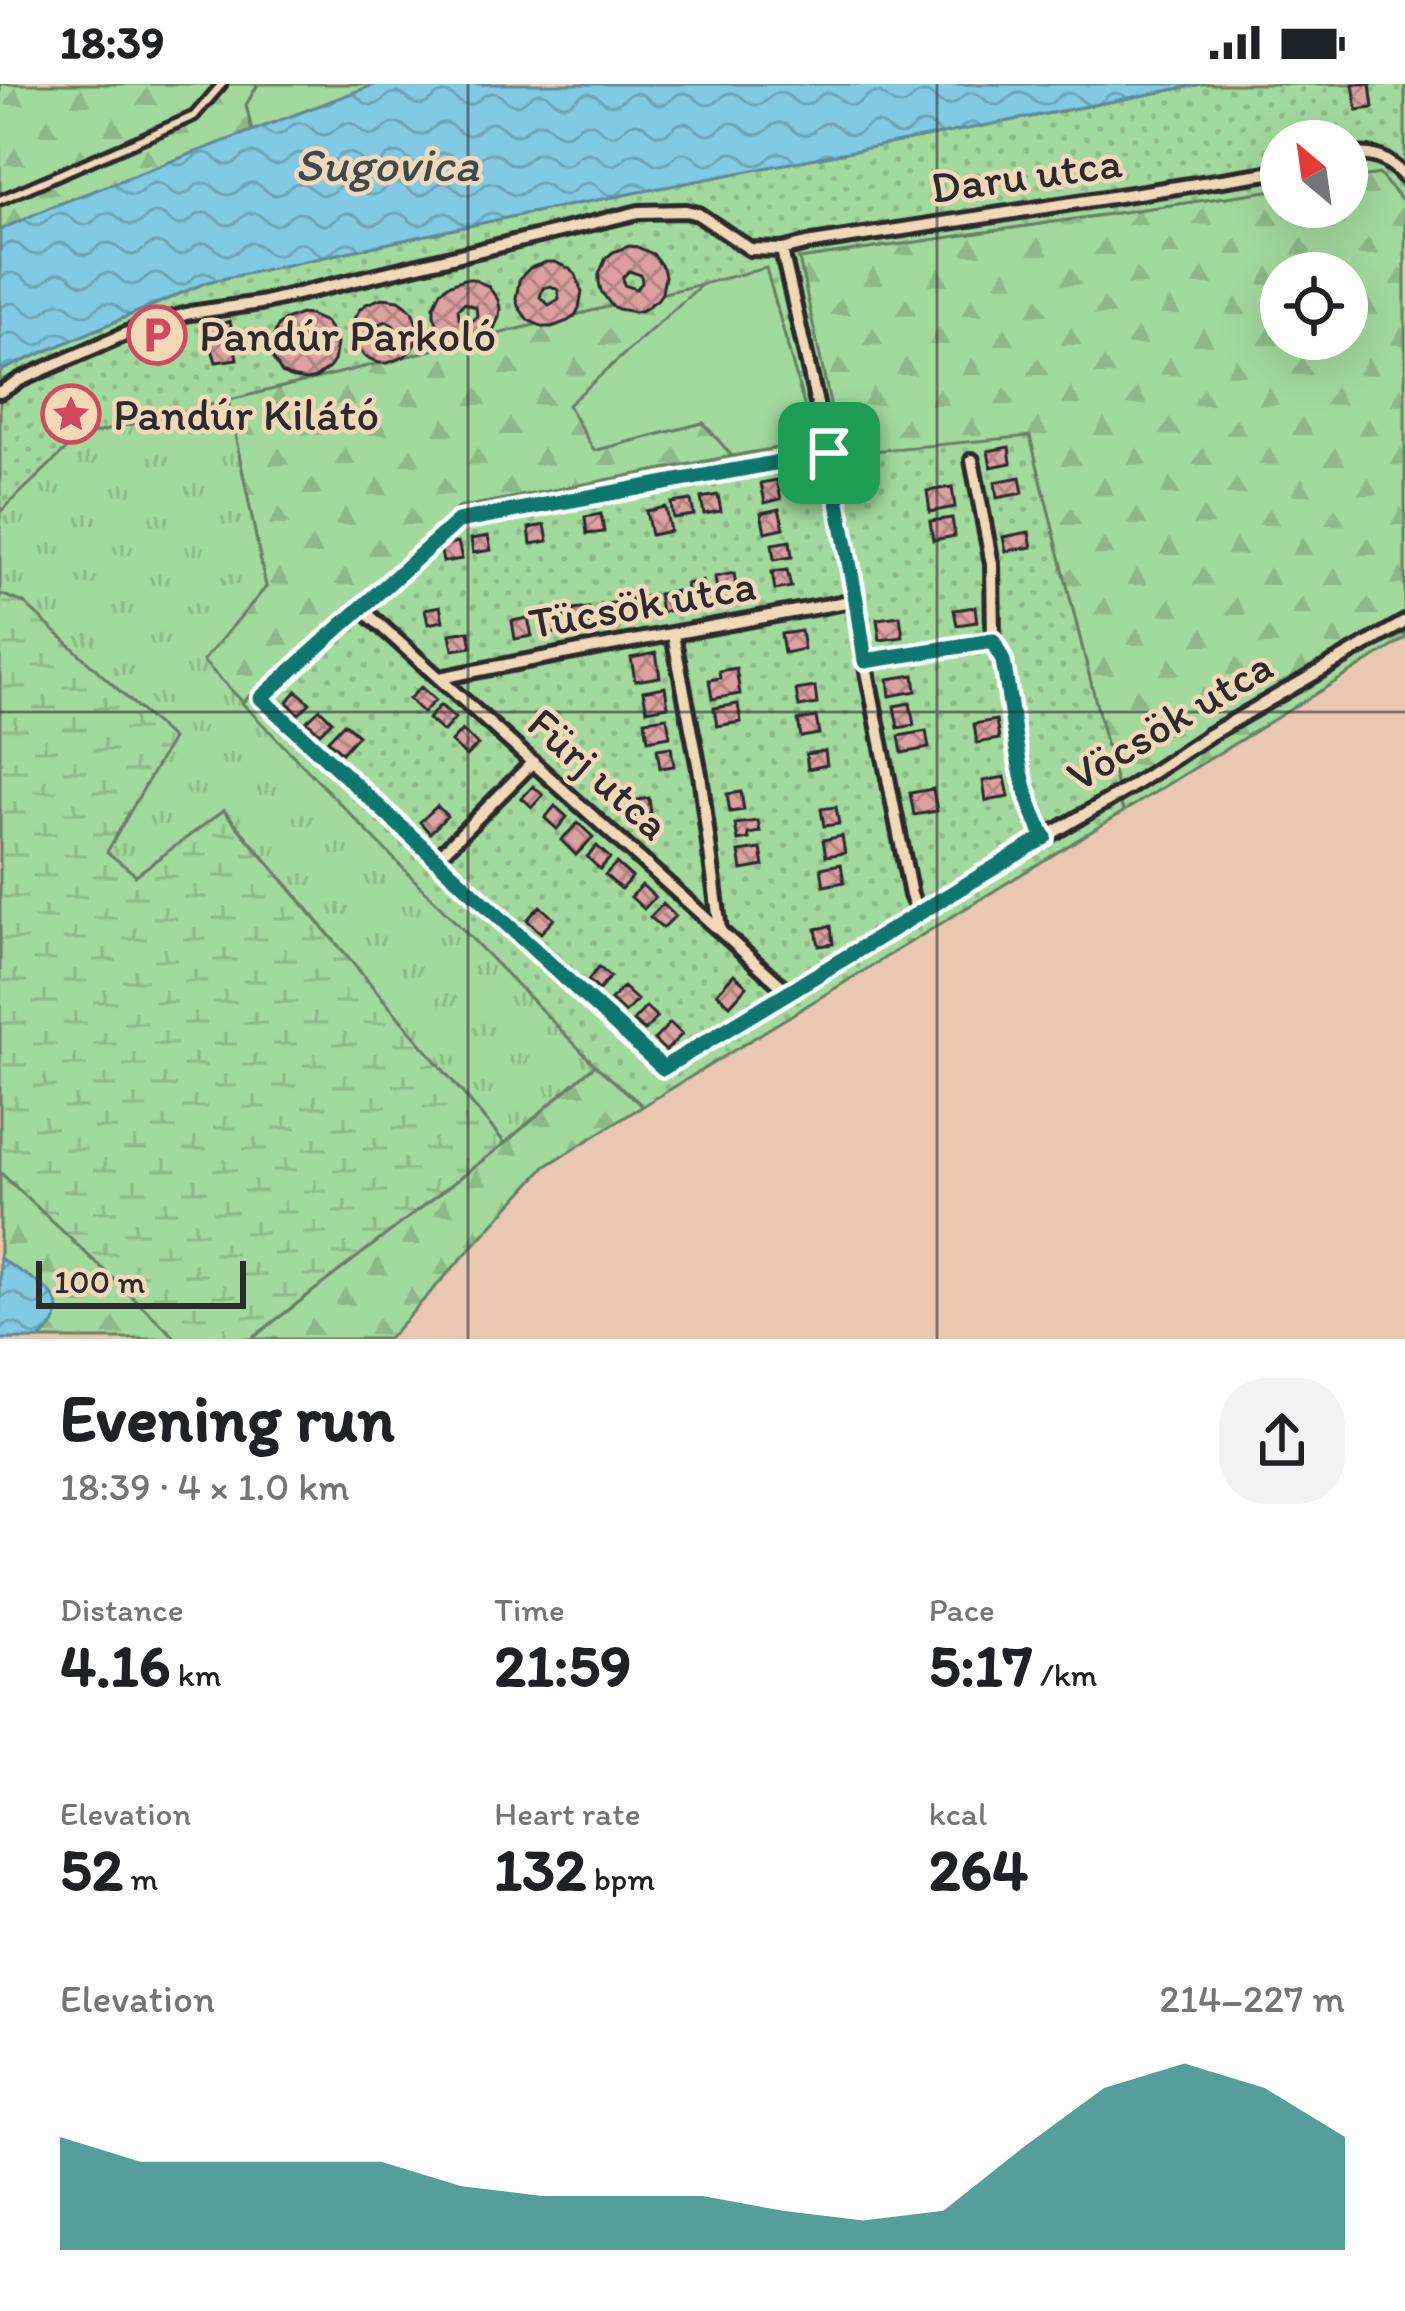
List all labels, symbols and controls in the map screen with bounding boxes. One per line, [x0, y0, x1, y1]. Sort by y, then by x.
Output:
text: 18:39 [60, 15, 165, 69]
north arrow [1260, 120, 1368, 228]
map controls [1260, 120, 1368, 360]
street label: Daru utca [927, 134, 1125, 214]
water label: Sugovica [295, 135, 480, 193]
button: locate [1260, 252, 1368, 360]
parking icon: Pandúr Parkoló [126, 304, 188, 366]
place label: Pandúr Parkoló [199, 308, 496, 362]
place icon: Pandúr Kilátó [40, 383, 102, 445]
place label: Pandúr Kilátó [113, 387, 379, 441]
pin [778, 402, 880, 504]
icon: arrive [796, 420, 862, 486]
street label: Tücsök utca [525, 557, 759, 649]
street label: Vöcsök utca [1057, 638, 1281, 802]
street label: Fürj utca [517, 695, 681, 851]
scale bar [36, 1255, 246, 1308]
text: 100 m [54, 1262, 145, 1301]
text: Evening run [60, 1378, 395, 1458]
button: share [1219, 1378, 1345, 1504]
text: 18:39 · 4 × 1.0 km [60, 1463, 350, 1510]
text: Distance [60, 1590, 184, 1629]
text: Time [494, 1590, 565, 1629]
text: Pace [929, 1590, 995, 1629]
text: 4.16 [60, 1629, 170, 1701]
text: 21:59 [494, 1629, 631, 1701]
text: 5:17 [929, 1629, 1032, 1701]
text: km [170, 1655, 221, 1694]
text: /km [1032, 1655, 1097, 1694]
text: Elevation [60, 1794, 191, 1833]
text: Heart rate [494, 1794, 640, 1833]
text: kcal [929, 1794, 987, 1833]
text: 52 [60, 1833, 123, 1905]
text: 132 [494, 1833, 586, 1905]
text: 264 [929, 1833, 1028, 1905]
text: m [123, 1859, 158, 1898]
text: bpm [586, 1859, 655, 1898]
text: Elevation [60, 1975, 215, 2022]
text: 214–227 m [1159, 1975, 1345, 2022]

